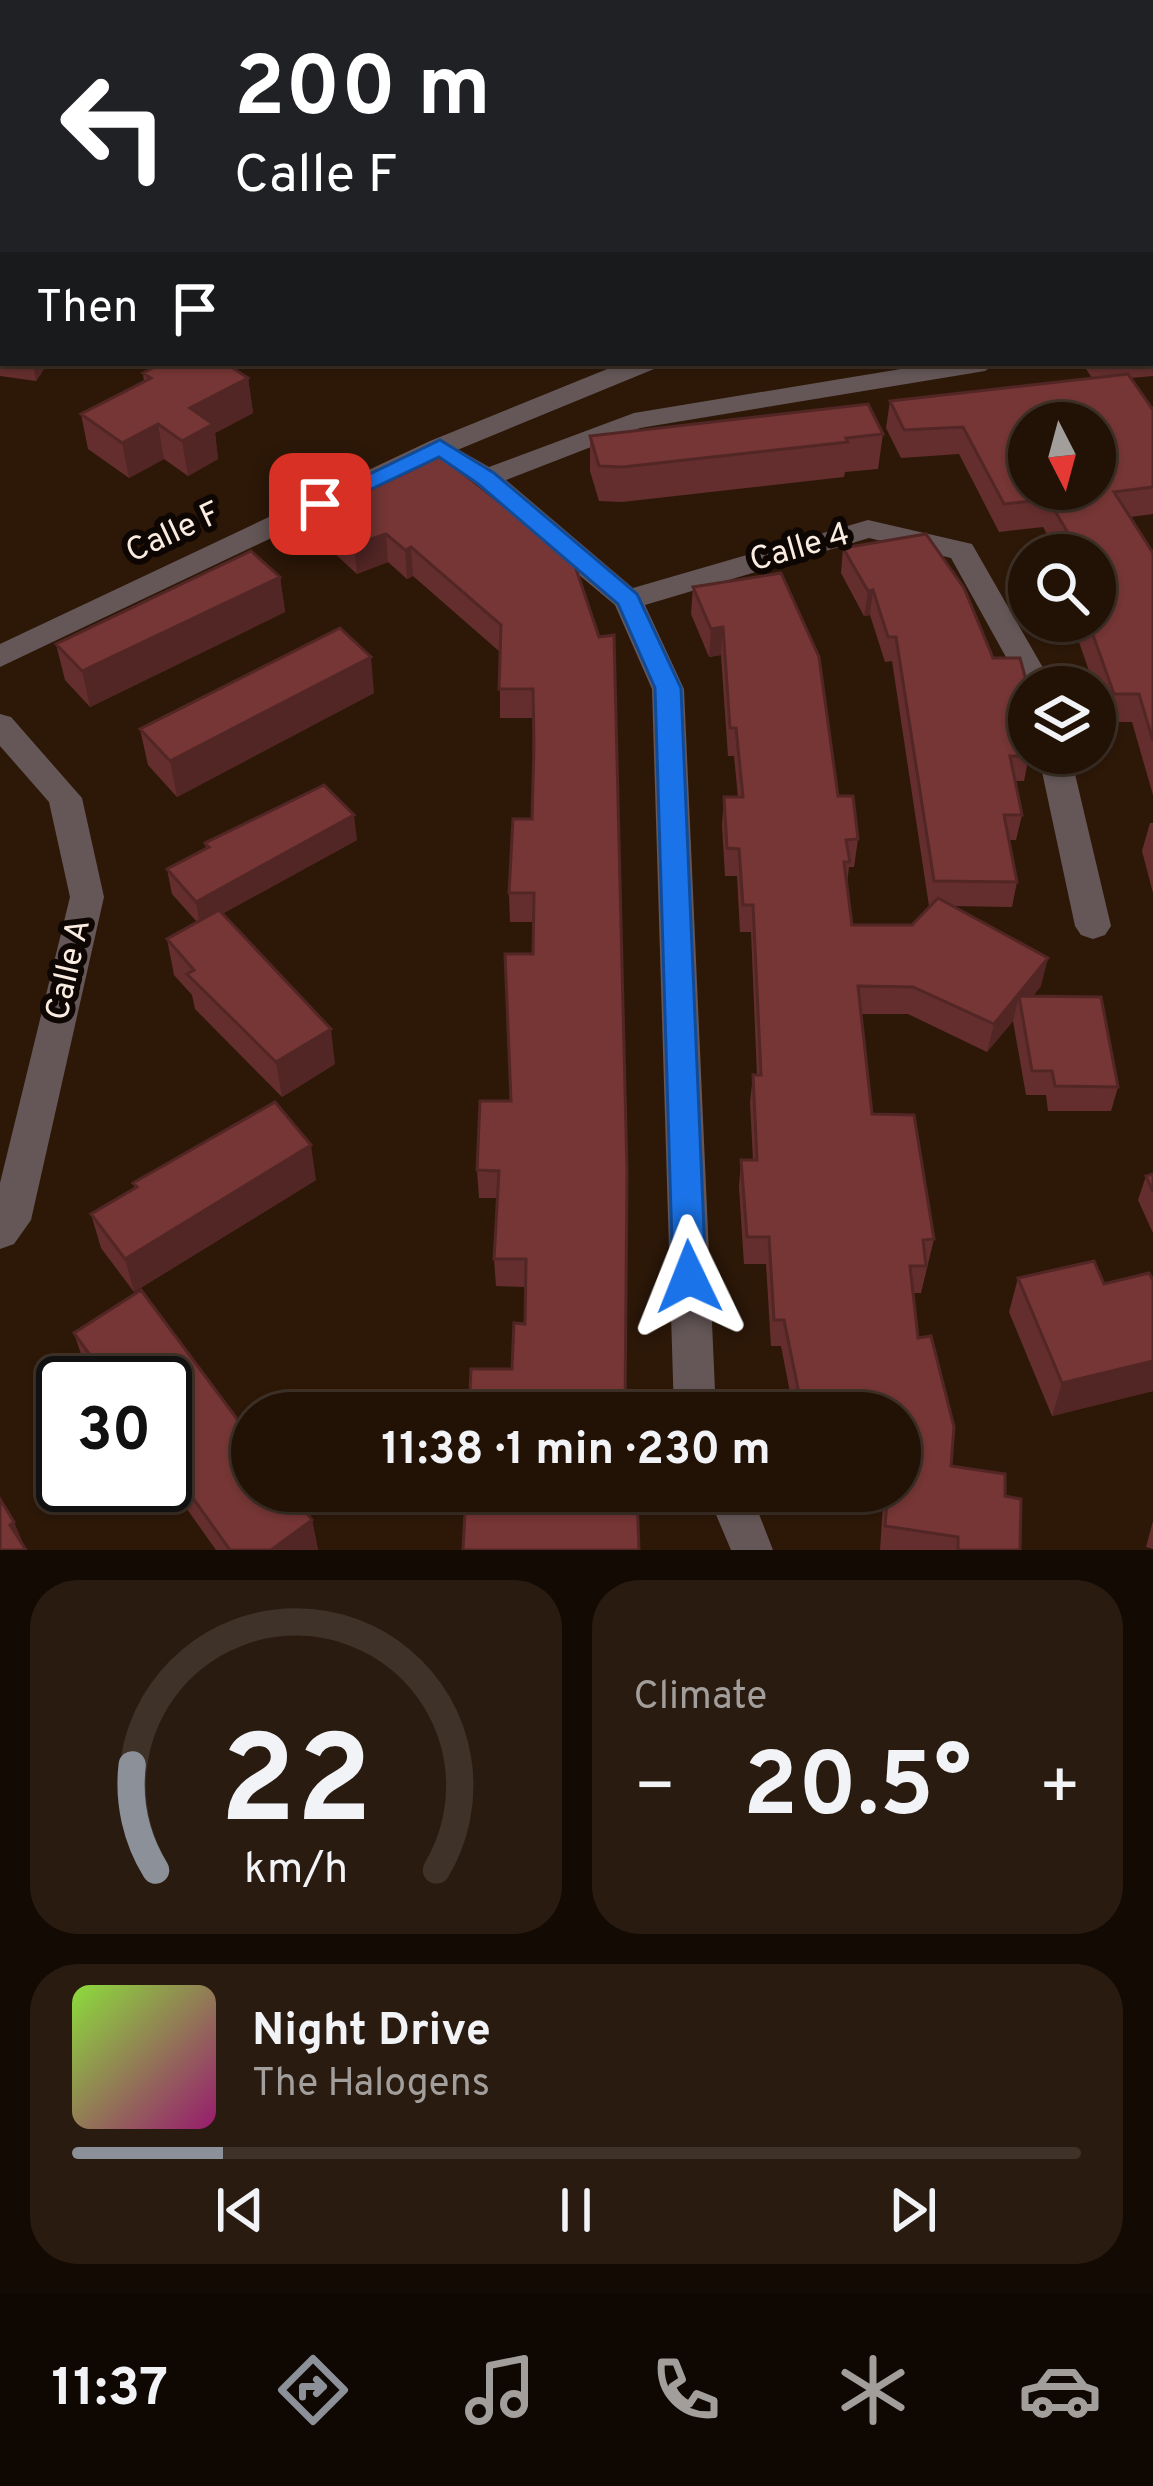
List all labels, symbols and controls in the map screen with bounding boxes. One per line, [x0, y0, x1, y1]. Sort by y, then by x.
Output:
text: 200 m [234, 39, 491, 145]
icon: left [36, 48, 192, 204]
text: Calle F [234, 143, 398, 212]
icon: arrive [162, 276, 228, 342]
text: Then [36, 281, 138, 338]
north arrow [1008, 402, 1116, 510]
map controls [1008, 402, 1116, 774]
pin [269, 453, 371, 555]
icon: arrive [287, 471, 353, 537]
street label: Calle F [120, 494, 228, 574]
street label: Calle 4 [745, 515, 855, 583]
button: search [1008, 534, 1116, 642]
button: layers [1008, 666, 1116, 774]
street label: Calle A [38, 915, 102, 1025]
position arrow [626, 1214, 752, 1340]
speed limit sign: 30 [36, 1356, 192, 1512]
text: 11:38 · 1 min · 230 m [381, 1423, 771, 1480]
text: Climate [634, 1674, 767, 1723]
text: 22 [219, 1709, 372, 1867]
text: 20.5° [743, 1734, 972, 1847]
text: − [634, 1749, 676, 1832]
text: + [1038, 1749, 1081, 1832]
text: km/h [244, 1844, 348, 1898]
text: Night Drive [252, 2004, 491, 2061]
text: The Halogens [252, 2061, 490, 2110]
icon: previous [207, 2177, 273, 2243]
icon: pause [543, 2177, 609, 2243]
icon: next [880, 2177, 946, 2243]
icon: directions [271, 2348, 355, 2432]
icon: music [458, 2348, 542, 2432]
icon: phone [644, 2348, 728, 2432]
icon: climate [831, 2348, 915, 2432]
icon: car [1018, 2348, 1102, 2432]
text: 11:37 [51, 2356, 168, 2425]

